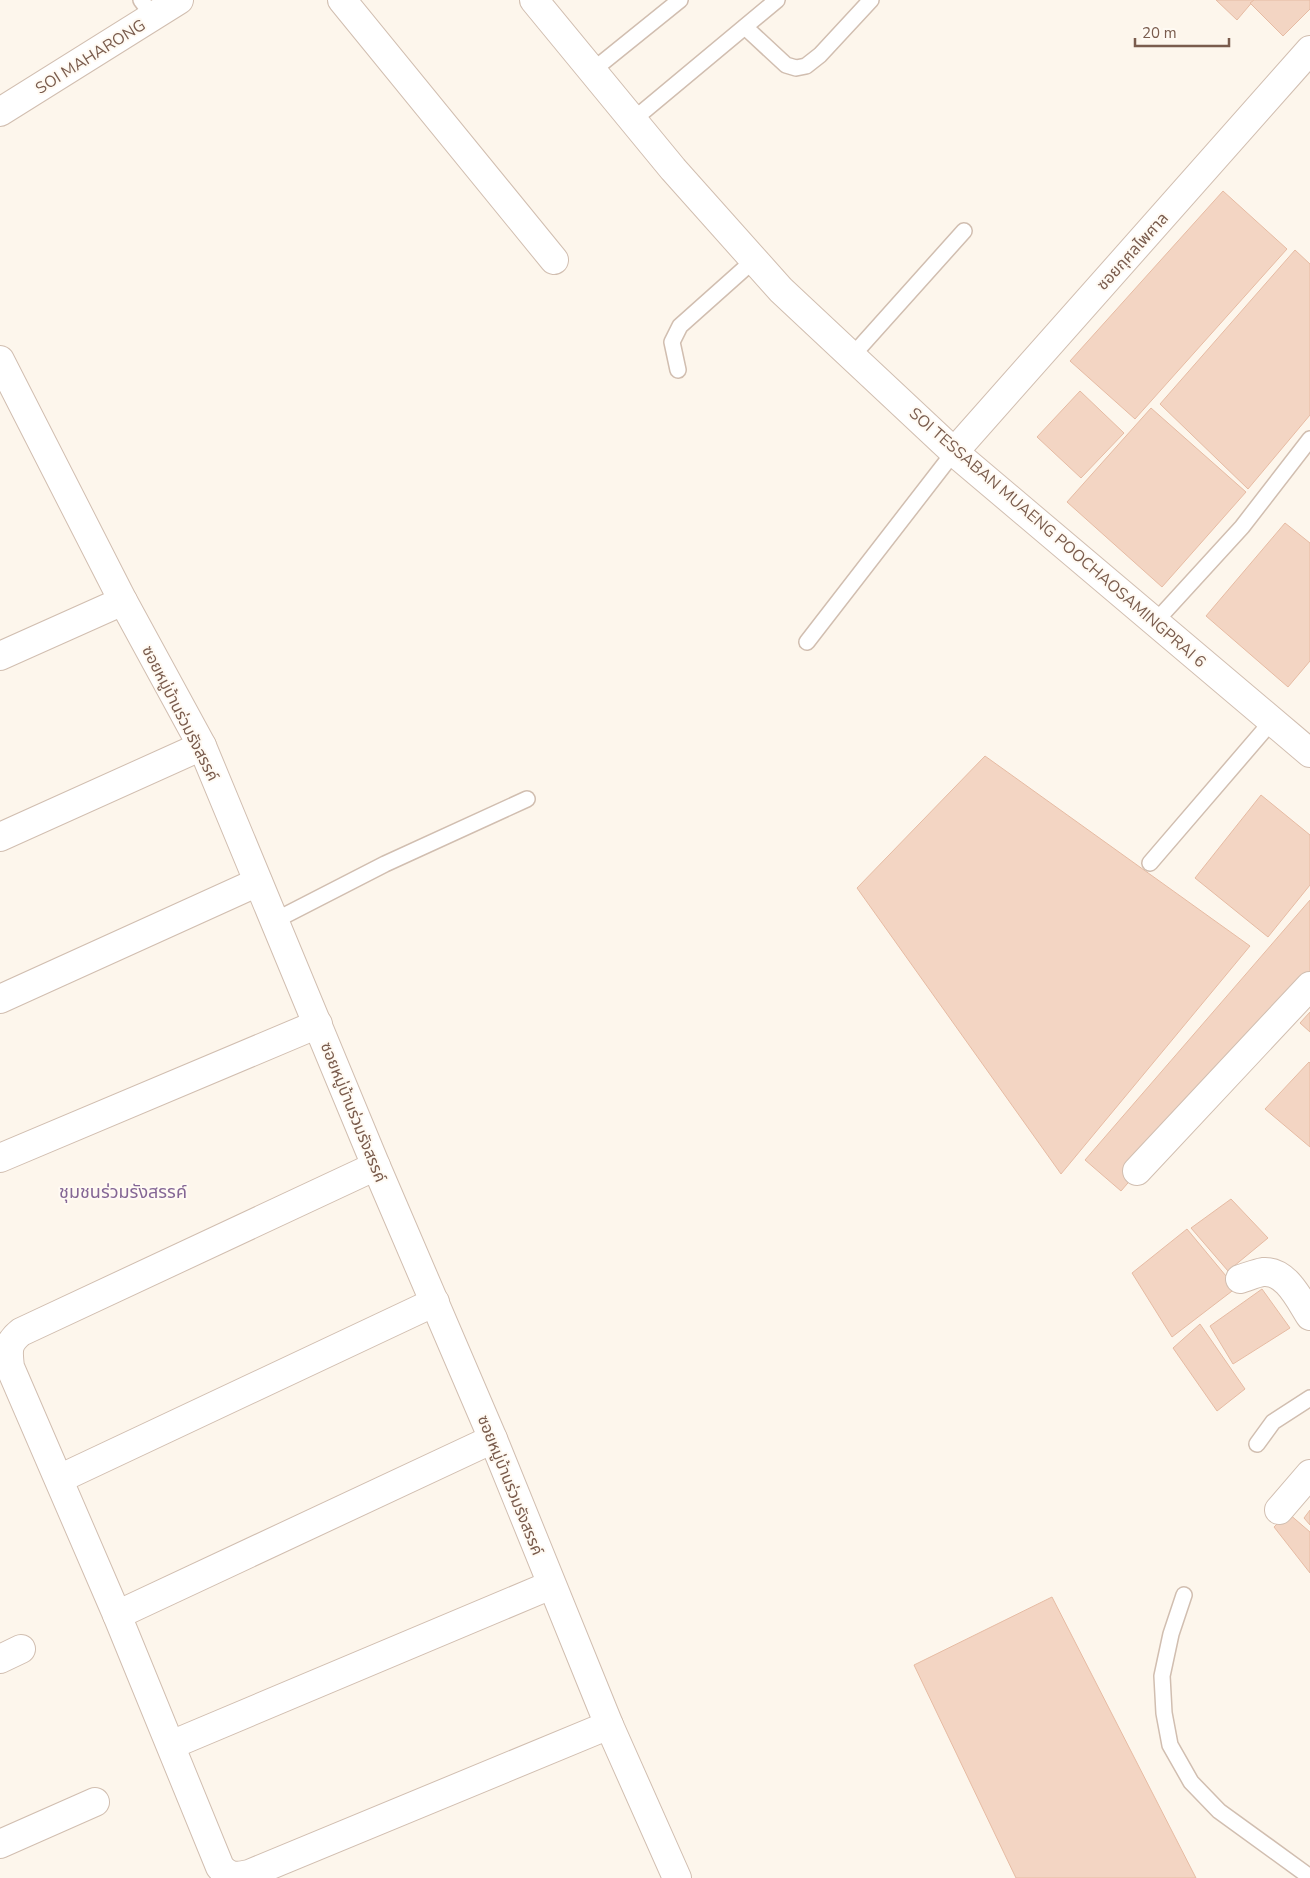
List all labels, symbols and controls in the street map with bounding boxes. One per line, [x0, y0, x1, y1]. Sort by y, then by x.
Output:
street label: SOI MAHARONG [31, 14, 150, 100]
scale bar [1135, 15, 1229, 47]
text: 20 m [1142, 23, 1177, 43]
street label: ซอยกุศลไพศาล [1092, 208, 1174, 295]
street label: SOI TESSABAN MUAENG POOCHAOSAMINGPRAI 6 [904, 403, 1210, 673]
street label: ซอยหมู่บ้านร่วมรังสรรค์ [136, 642, 224, 785]
street label: ซอยหมู่บ้านร่วมรังสรรค์ [315, 1039, 391, 1186]
district label: ชุมชนร่วมรังสรรค์ [59, 1180, 187, 1204]
street label: ซอยหมู่บ้านร่วมรังสรรค์ [472, 1412, 548, 1559]

